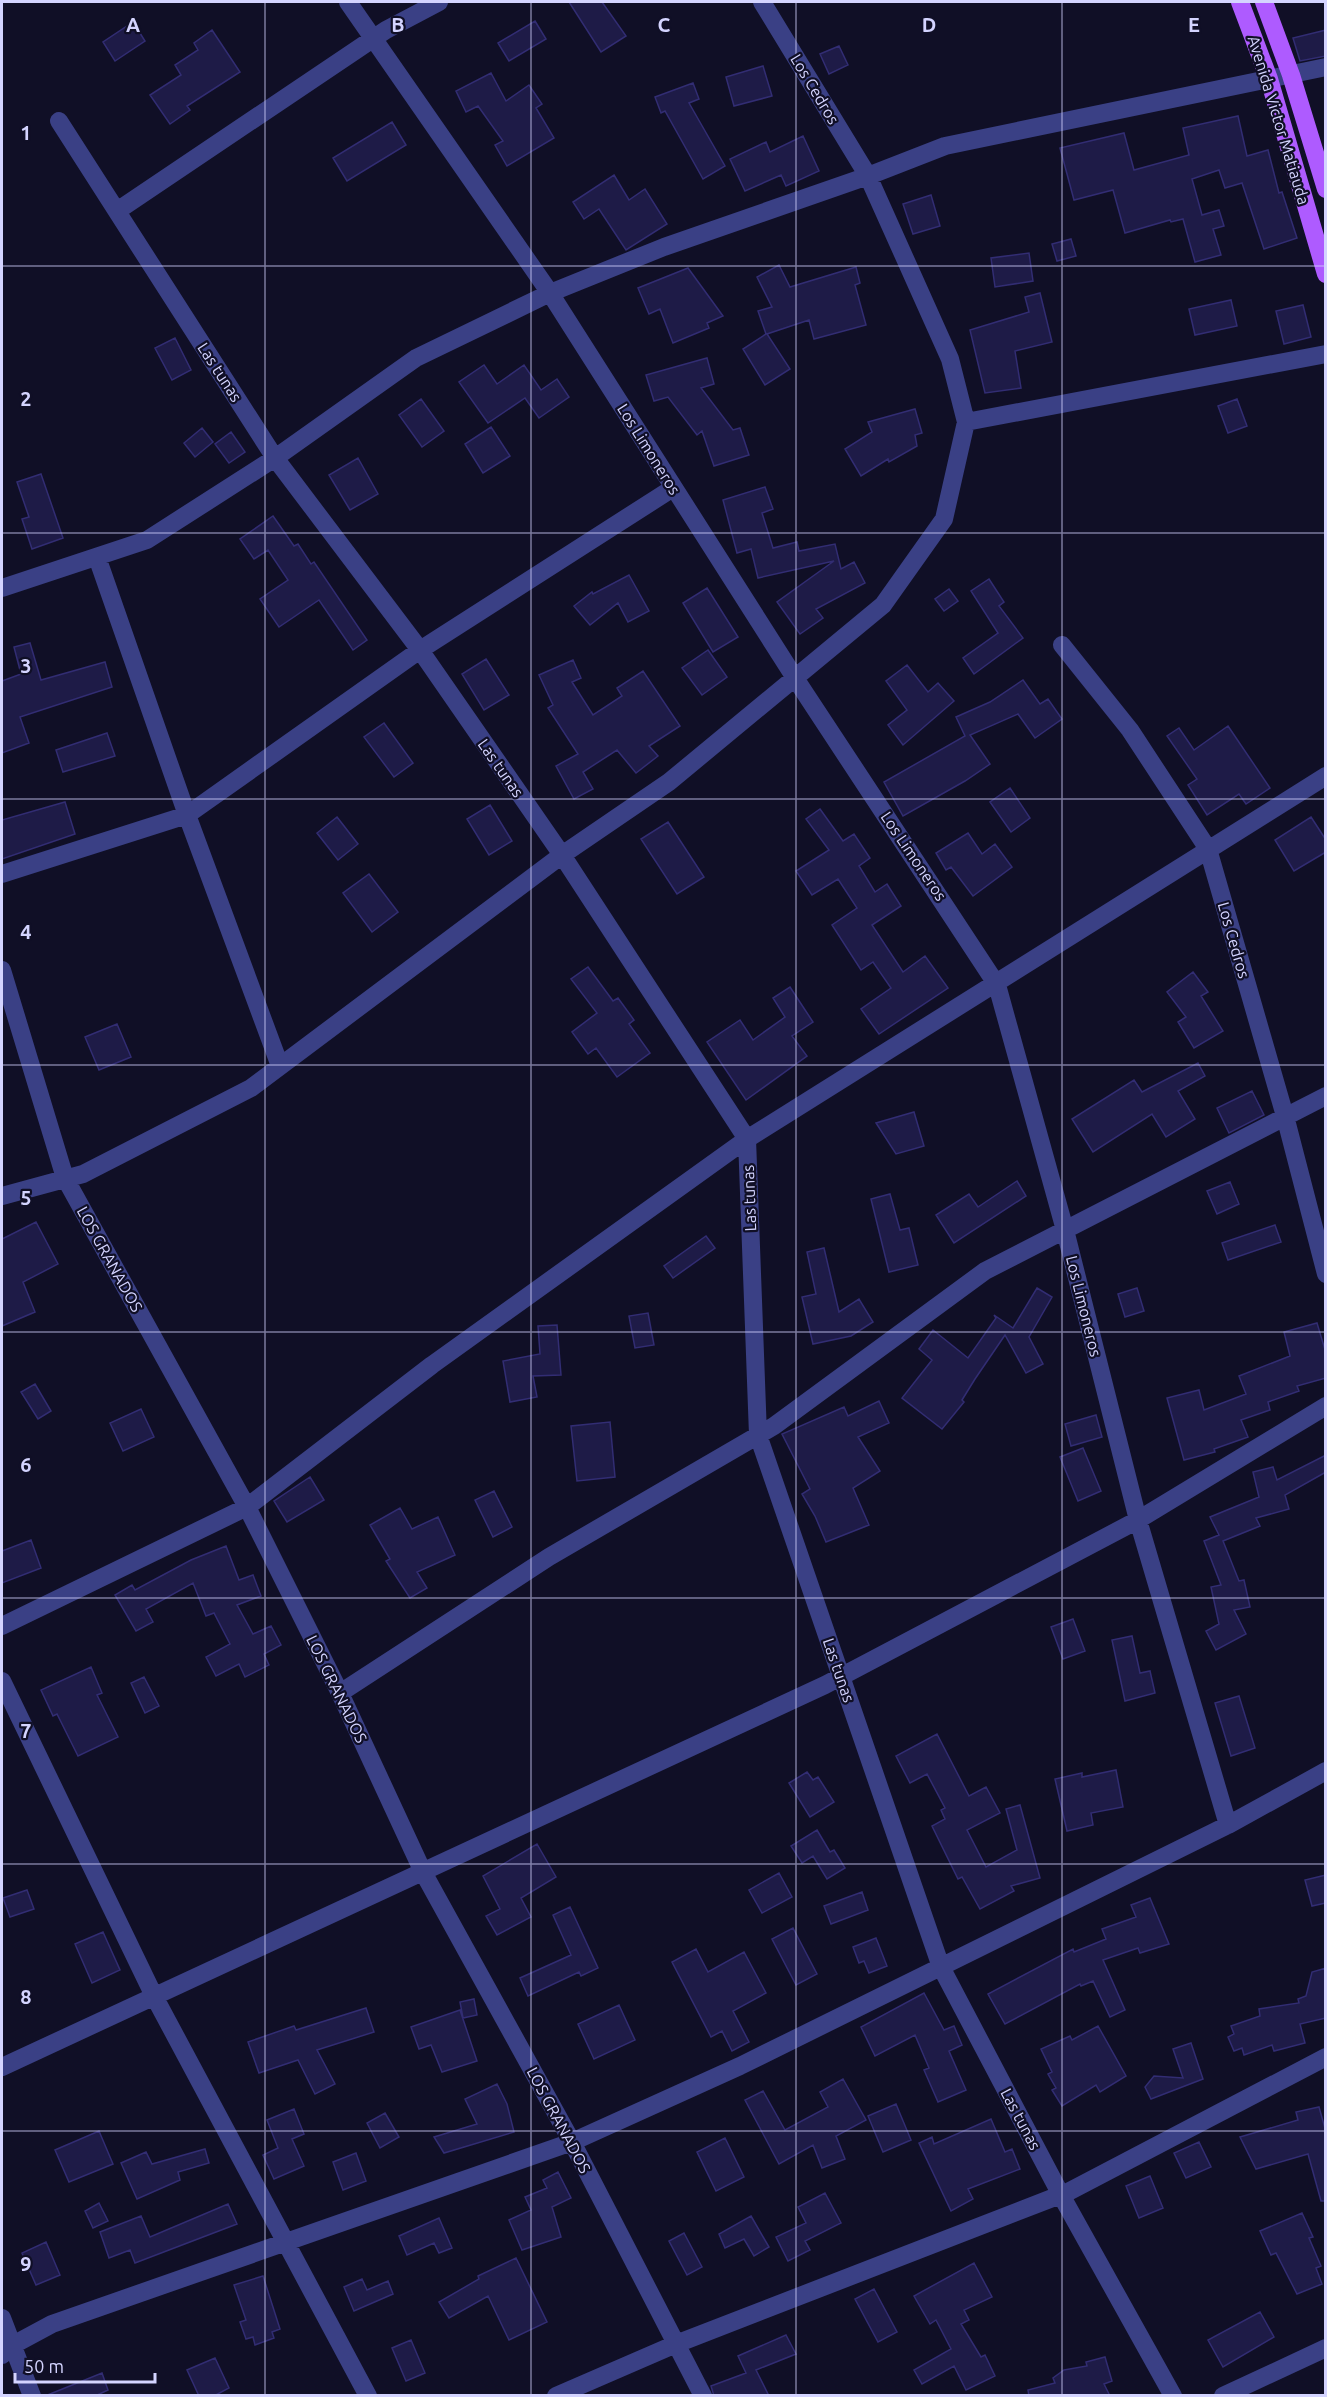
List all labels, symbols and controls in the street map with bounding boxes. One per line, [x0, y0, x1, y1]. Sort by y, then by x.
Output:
text: A [126, 13, 140, 36]
text: B [391, 13, 405, 36]
text: C [658, 13, 671, 36]
text: D [922, 13, 936, 36]
text: E [1188, 13, 1200, 36]
street label: Avenida Victor Matiauda [1245, 33, 1313, 207]
street label: Los Cedros [787, 51, 843, 127]
text: 1 [20, 121, 32, 144]
street label: Las tunas [194, 339, 246, 405]
text: 2 [20, 387, 32, 410]
street label: Los Limoneros [614, 400, 684, 498]
text: 3 [20, 654, 32, 677]
street label: Las tunas [474, 736, 528, 801]
street label: Los Limoneros [878, 808, 950, 904]
street label: Los Cedros [1215, 900, 1253, 980]
text: 4 [20, 920, 32, 943]
street label: Las tunas [739, 1164, 759, 1232]
text: 5 [20, 1186, 32, 1209]
street label: LOS GRANADOS [74, 1203, 146, 1315]
street label: Los Limoneros [1063, 1254, 1105, 1359]
text: 6 [20, 1453, 32, 1476]
street label: LOS GRANADOS [303, 1632, 371, 1746]
street label: Las tunas [820, 1636, 858, 1705]
text: 7 [20, 1719, 32, 1742]
text: 8 [20, 1985, 32, 2008]
street label: LOS GRANADOS [523, 2064, 595, 2176]
street label: Las tunas [997, 2085, 1045, 2153]
text: 9 [20, 2252, 32, 2275]
scale bar [15, 2346, 154, 2384]
text: 50 m [24, 2356, 64, 2376]

